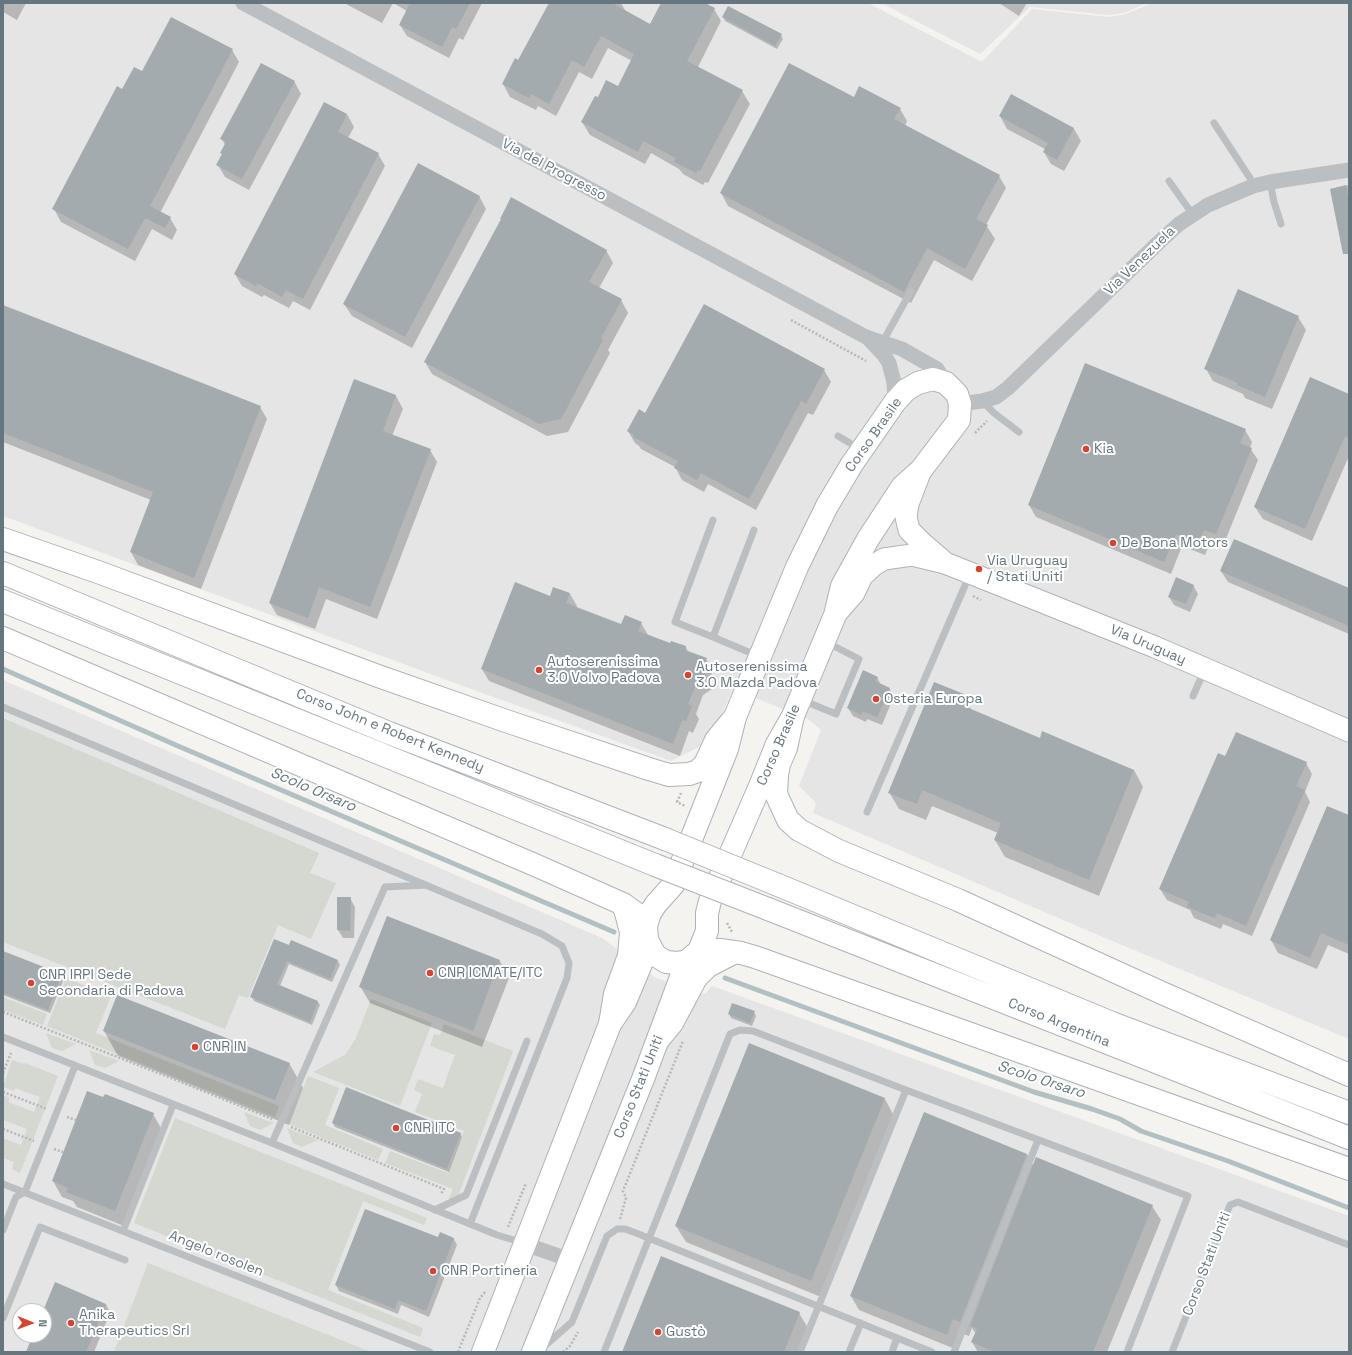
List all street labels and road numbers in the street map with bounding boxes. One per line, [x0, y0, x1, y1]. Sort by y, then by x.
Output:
street label: Via del Progresso [499, 135, 609, 205]
street label: Via Venezuela [1101, 223, 1179, 299]
street label: Corso Brasile [842, 394, 906, 476]
street label: Via Uruguay [1107, 621, 1189, 669]
street label: Corso John e Robert Kennedy [294, 686, 486, 776]
street label: Corso Brasile [754, 702, 804, 788]
street label: Corso Argentina [1006, 995, 1112, 1051]
street label: Corso Stati Uniti [611, 1033, 667, 1141]
street label: Corso Stati Uniti [1180, 1210, 1234, 1318]
street label: Angelo rosolen [166, 1227, 266, 1281]

